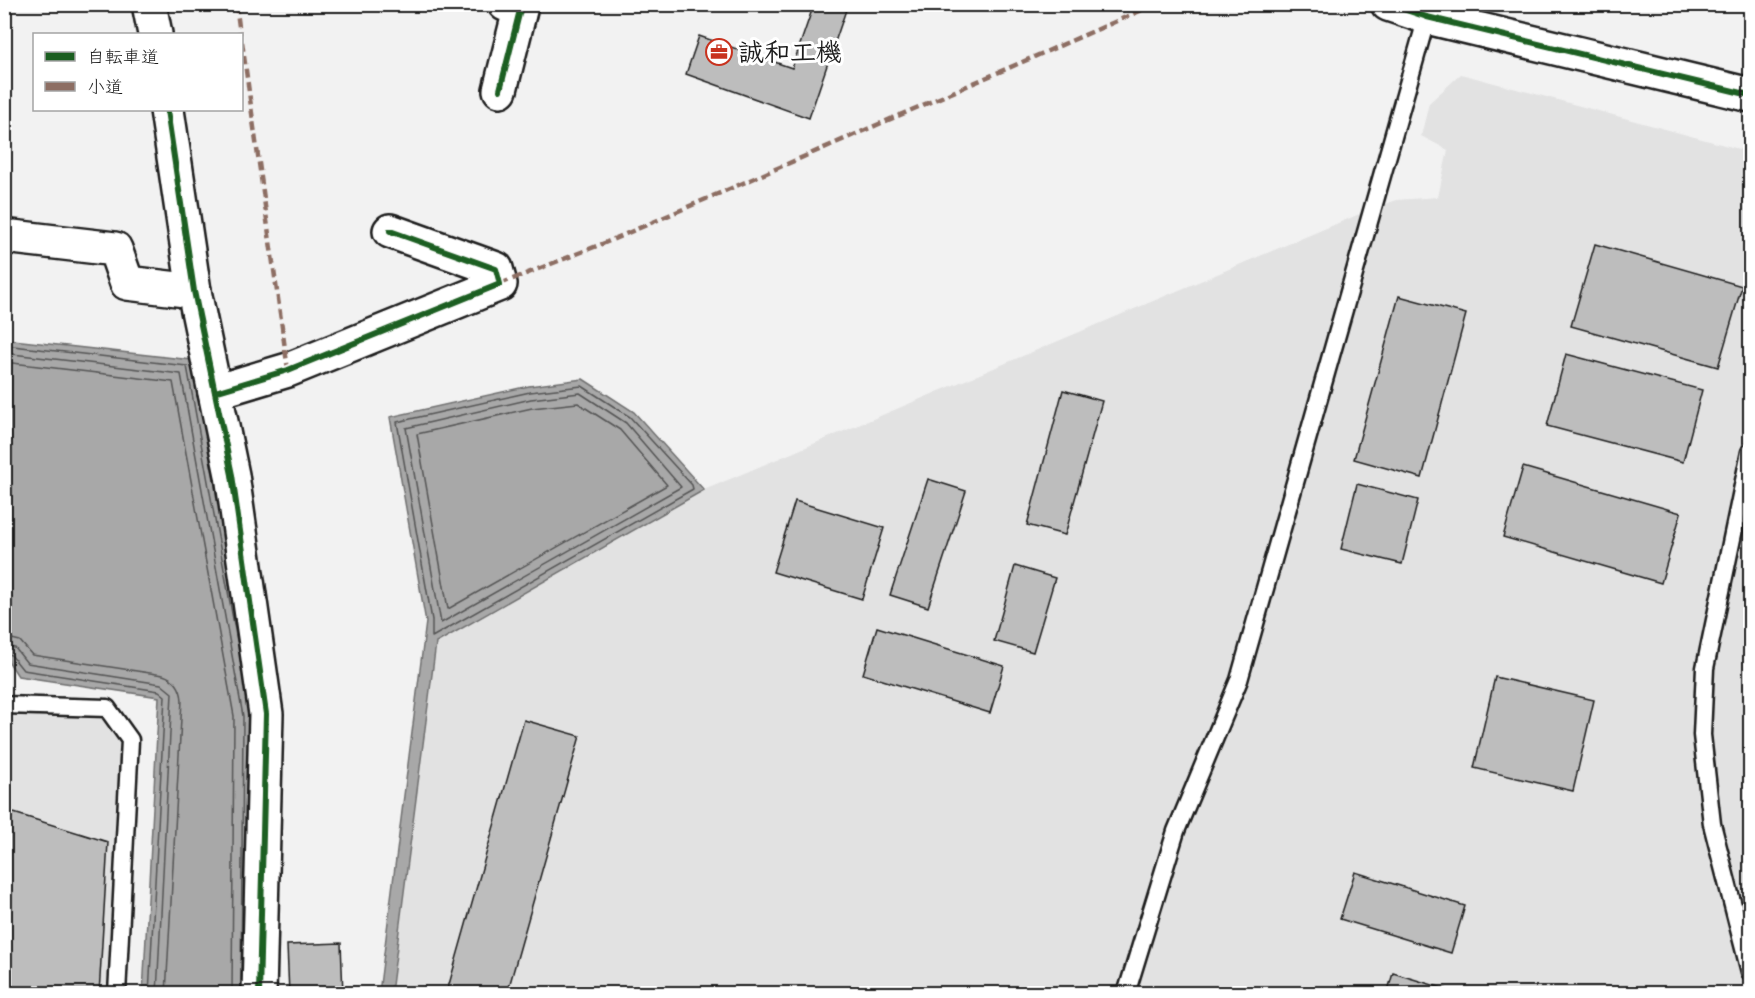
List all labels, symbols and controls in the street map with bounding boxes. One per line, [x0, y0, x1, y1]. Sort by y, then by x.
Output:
legend [33, 33, 243, 111]
place label: 誠和工機 [738, 36, 842, 68]
office icon: 誠和工機 [704, 37, 734, 67]
text: 自転車道 [87, 46, 159, 68]
text: 小道 [87, 76, 123, 98]

